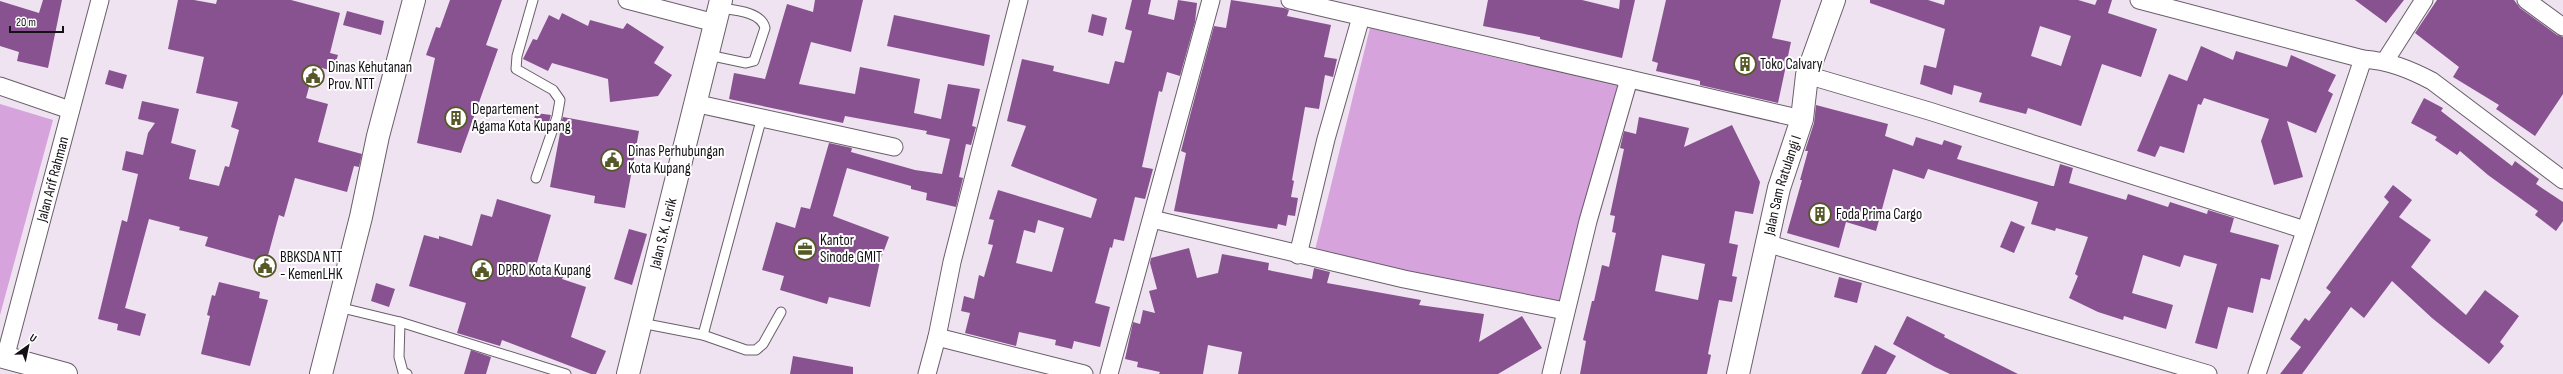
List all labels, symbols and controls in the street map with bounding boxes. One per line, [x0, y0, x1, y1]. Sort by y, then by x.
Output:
scale bar [10, 8, 63, 34]
text: 20 m [16, 15, 36, 30]
building icon: Toko Calvary [1732, 51, 1758, 77]
place label: Toko Calvary [1760, 55, 1823, 74]
place label: Dinas Kehutanan Prov. NTT [328, 58, 412, 94]
public building icon: Dinas Kehutanan Prov. NTT [300, 63, 326, 89]
place label: Departement Agama Kota Kupang [471, 100, 571, 136]
building icon: Departement Agama Kota Kupang [443, 105, 469, 131]
street label: Jalan Sam Ratulangi I [1759, 133, 1805, 238]
street label: Jalan Arif Rahman [32, 134, 73, 225]
place label: Dinas Perhubungan Kota Kupang [628, 142, 724, 178]
public building icon: Dinas Perhubungan Kota Kupang [599, 147, 625, 173]
street label: Jalan S.K. Lerik [645, 196, 681, 271]
building icon: Foda Prima Cargo [1807, 201, 1833, 227]
place label: Foda Prima Cargo [1836, 205, 1922, 224]
place label: Kantor Sinode GMIT [820, 231, 882, 267]
office icon: Kantor Sinode GMIT [792, 236, 818, 262]
place label: BBKSDA NTT - KemenLHK [280, 248, 343, 284]
public building icon: BBKSDA NTT - KemenLHK [252, 253, 278, 279]
public building icon: DPRD Kota Kupang [469, 257, 495, 283]
place label: DPRD Kota Kupang [498, 261, 591, 280]
north arrow [8, 326, 48, 366]
text: U [27, 331, 39, 345]

